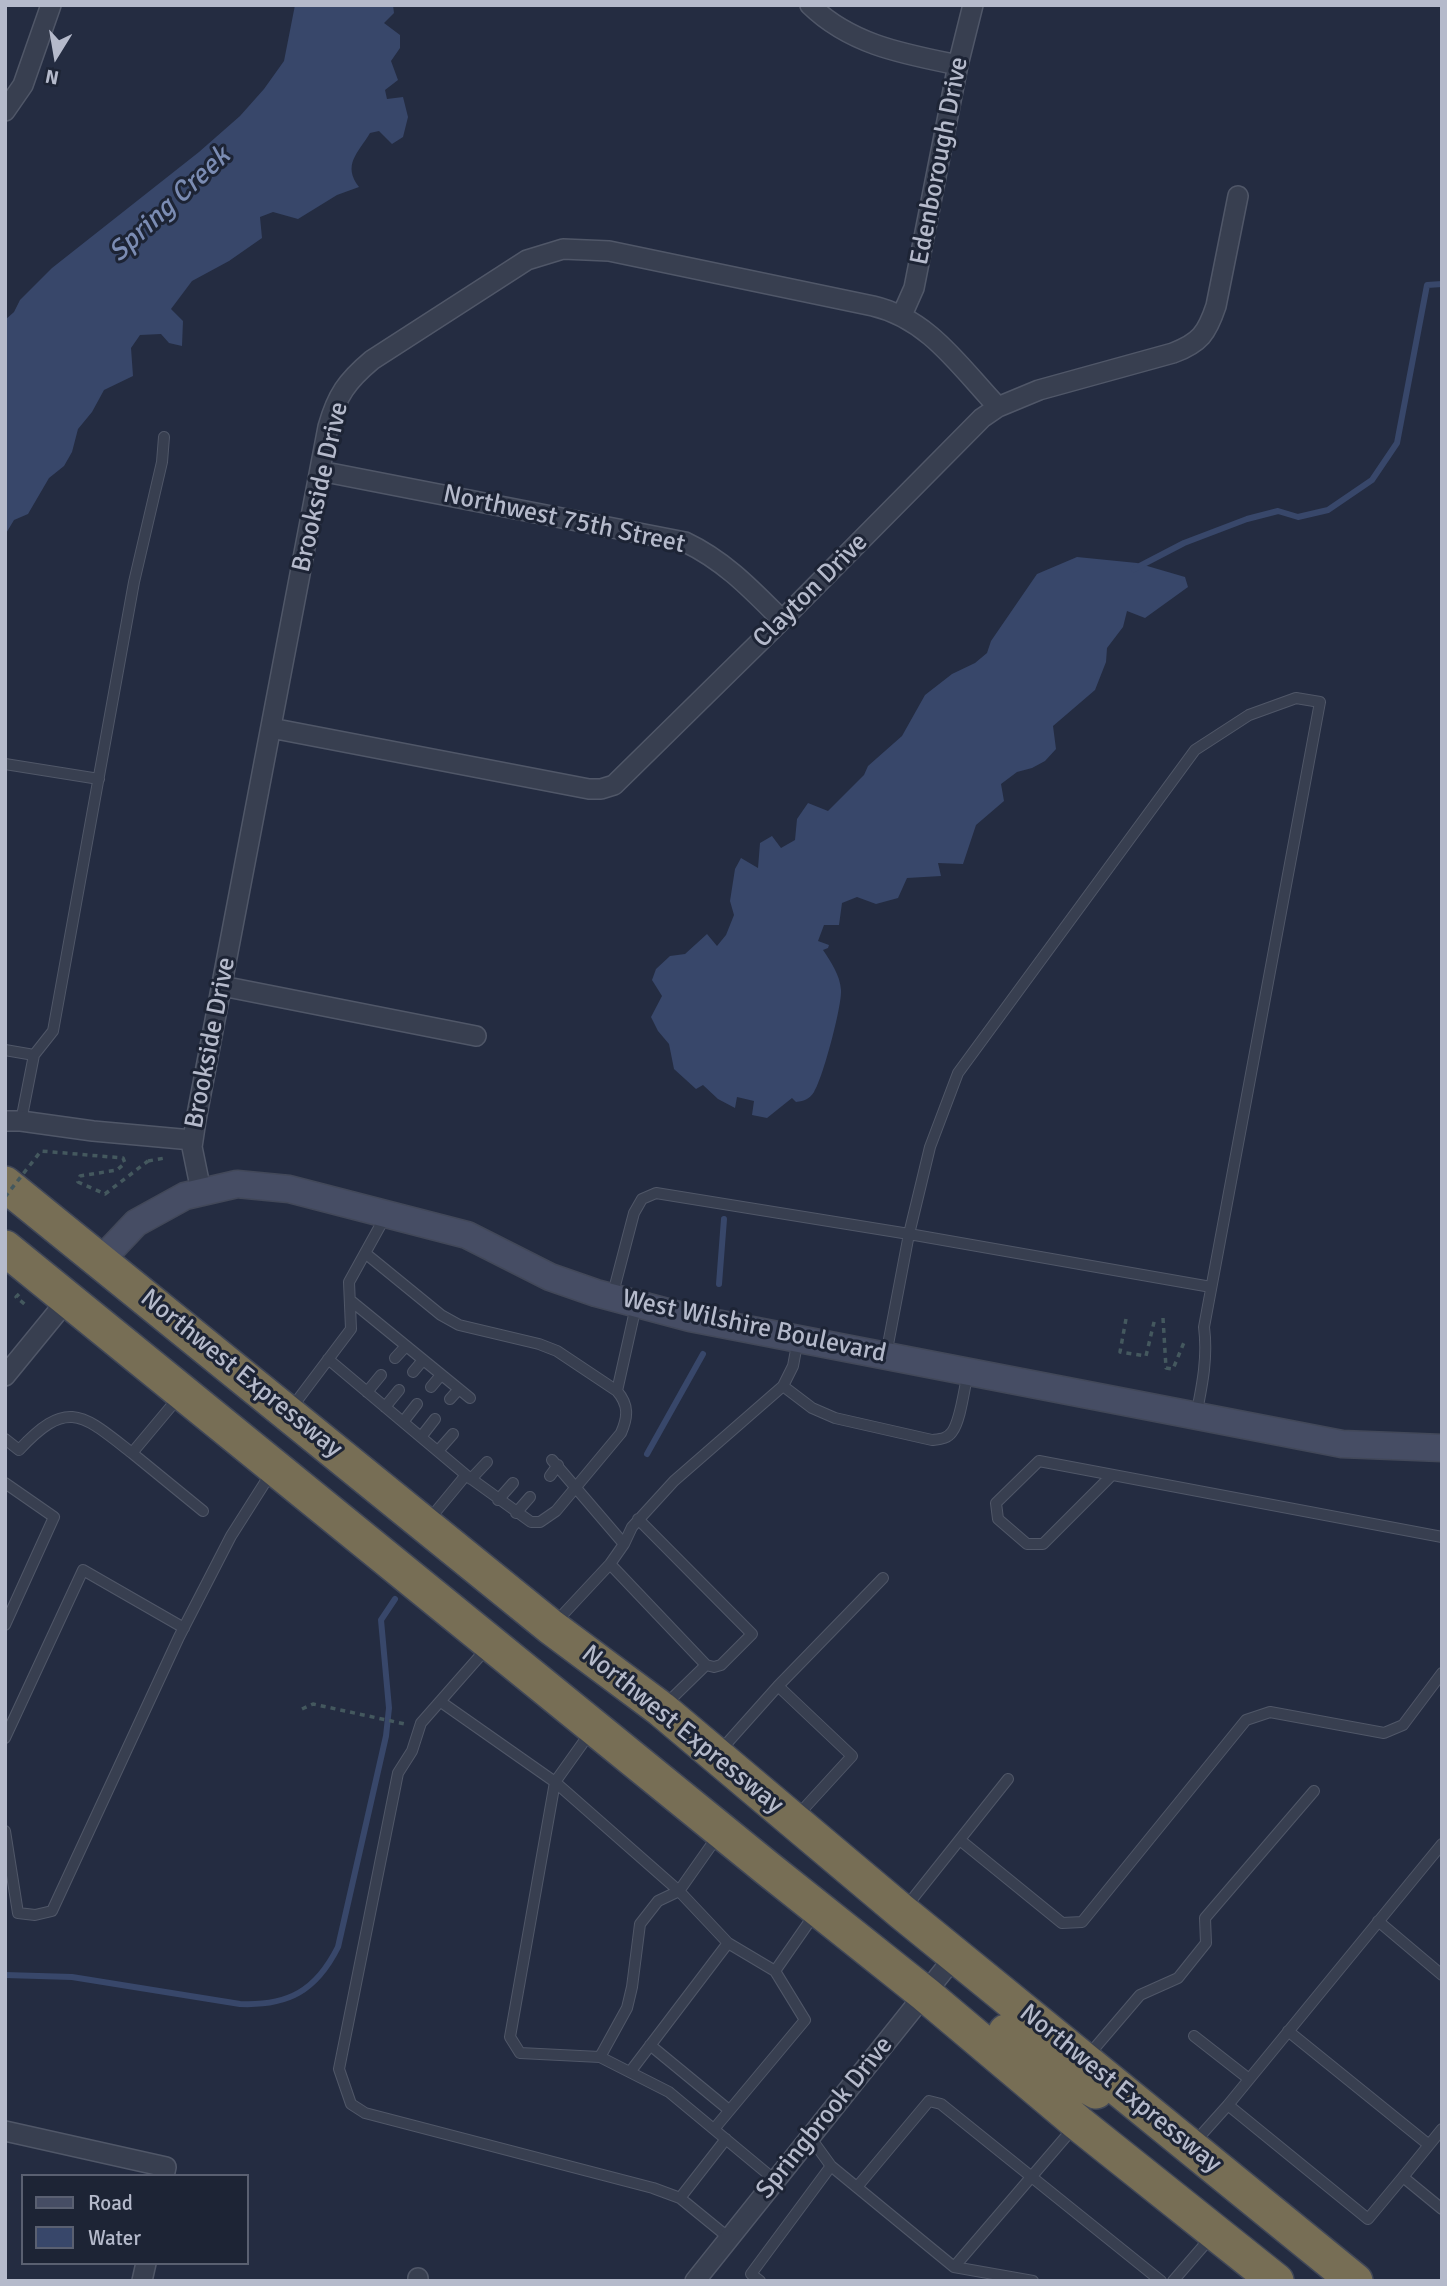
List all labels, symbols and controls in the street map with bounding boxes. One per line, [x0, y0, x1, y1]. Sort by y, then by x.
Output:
north arrow [21, 21, 91, 91]
street label: Edenborough Drive [905, 54, 975, 268]
text: N [43, 64, 61, 90]
water label: Spring Creek [102, 140, 238, 270]
street label: Brookside Drive [286, 399, 356, 575]
street label: Northwest 75th Street [440, 479, 688, 561]
street label: Clayton Drive [747, 527, 875, 655]
street label: Brookside Drive [179, 955, 243, 1131]
street label: Northwest Expressway [134, 1283, 348, 1465]
street label: West Wilshire Boulevard [619, 1284, 889, 1370]
street label: Northwest Expressway [575, 1639, 789, 1821]
street label: Northwest Expressway [1013, 1998, 1227, 2180]
street label: Springbrook Drive [750, 2030, 900, 2206]
legend [21, 2174, 248, 2265]
text: Road [88, 2190, 133, 2216]
text: Water [88, 2225, 141, 2251]

